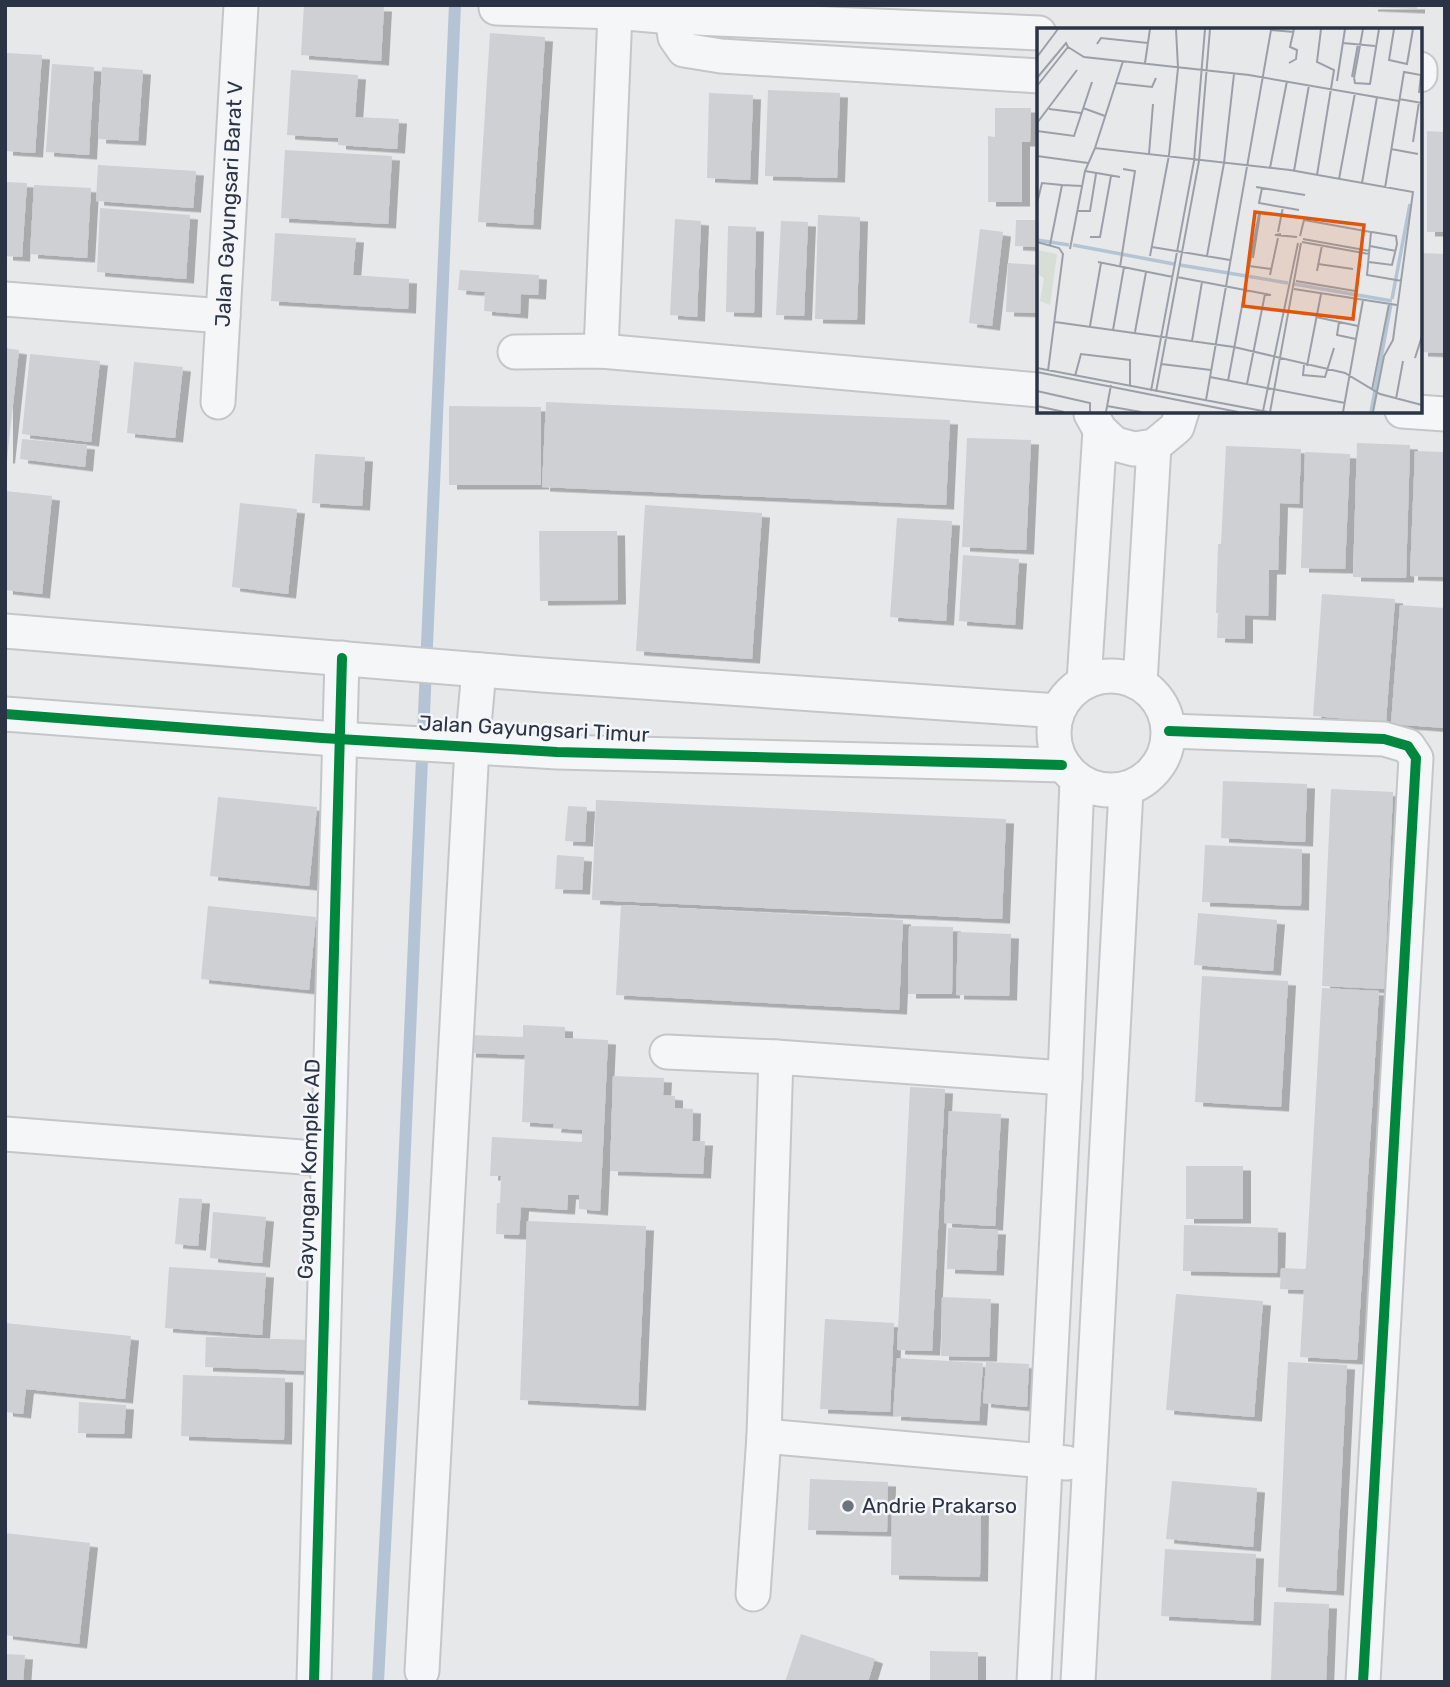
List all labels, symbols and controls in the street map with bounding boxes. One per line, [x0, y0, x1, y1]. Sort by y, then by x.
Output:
inset map [1037, 28, 1422, 413]
street label: Jalan Gayungsari Barat V [210, 80, 247, 328]
street label: Jalan Gayungsari Timur [418, 710, 650, 747]
street label: Gayungan Komplek AD [292, 1058, 325, 1280]
place label: Andrie Prakarso [862, 1493, 1017, 1518]
marker: Andrie Prakarso [840, 1498, 856, 1514]

